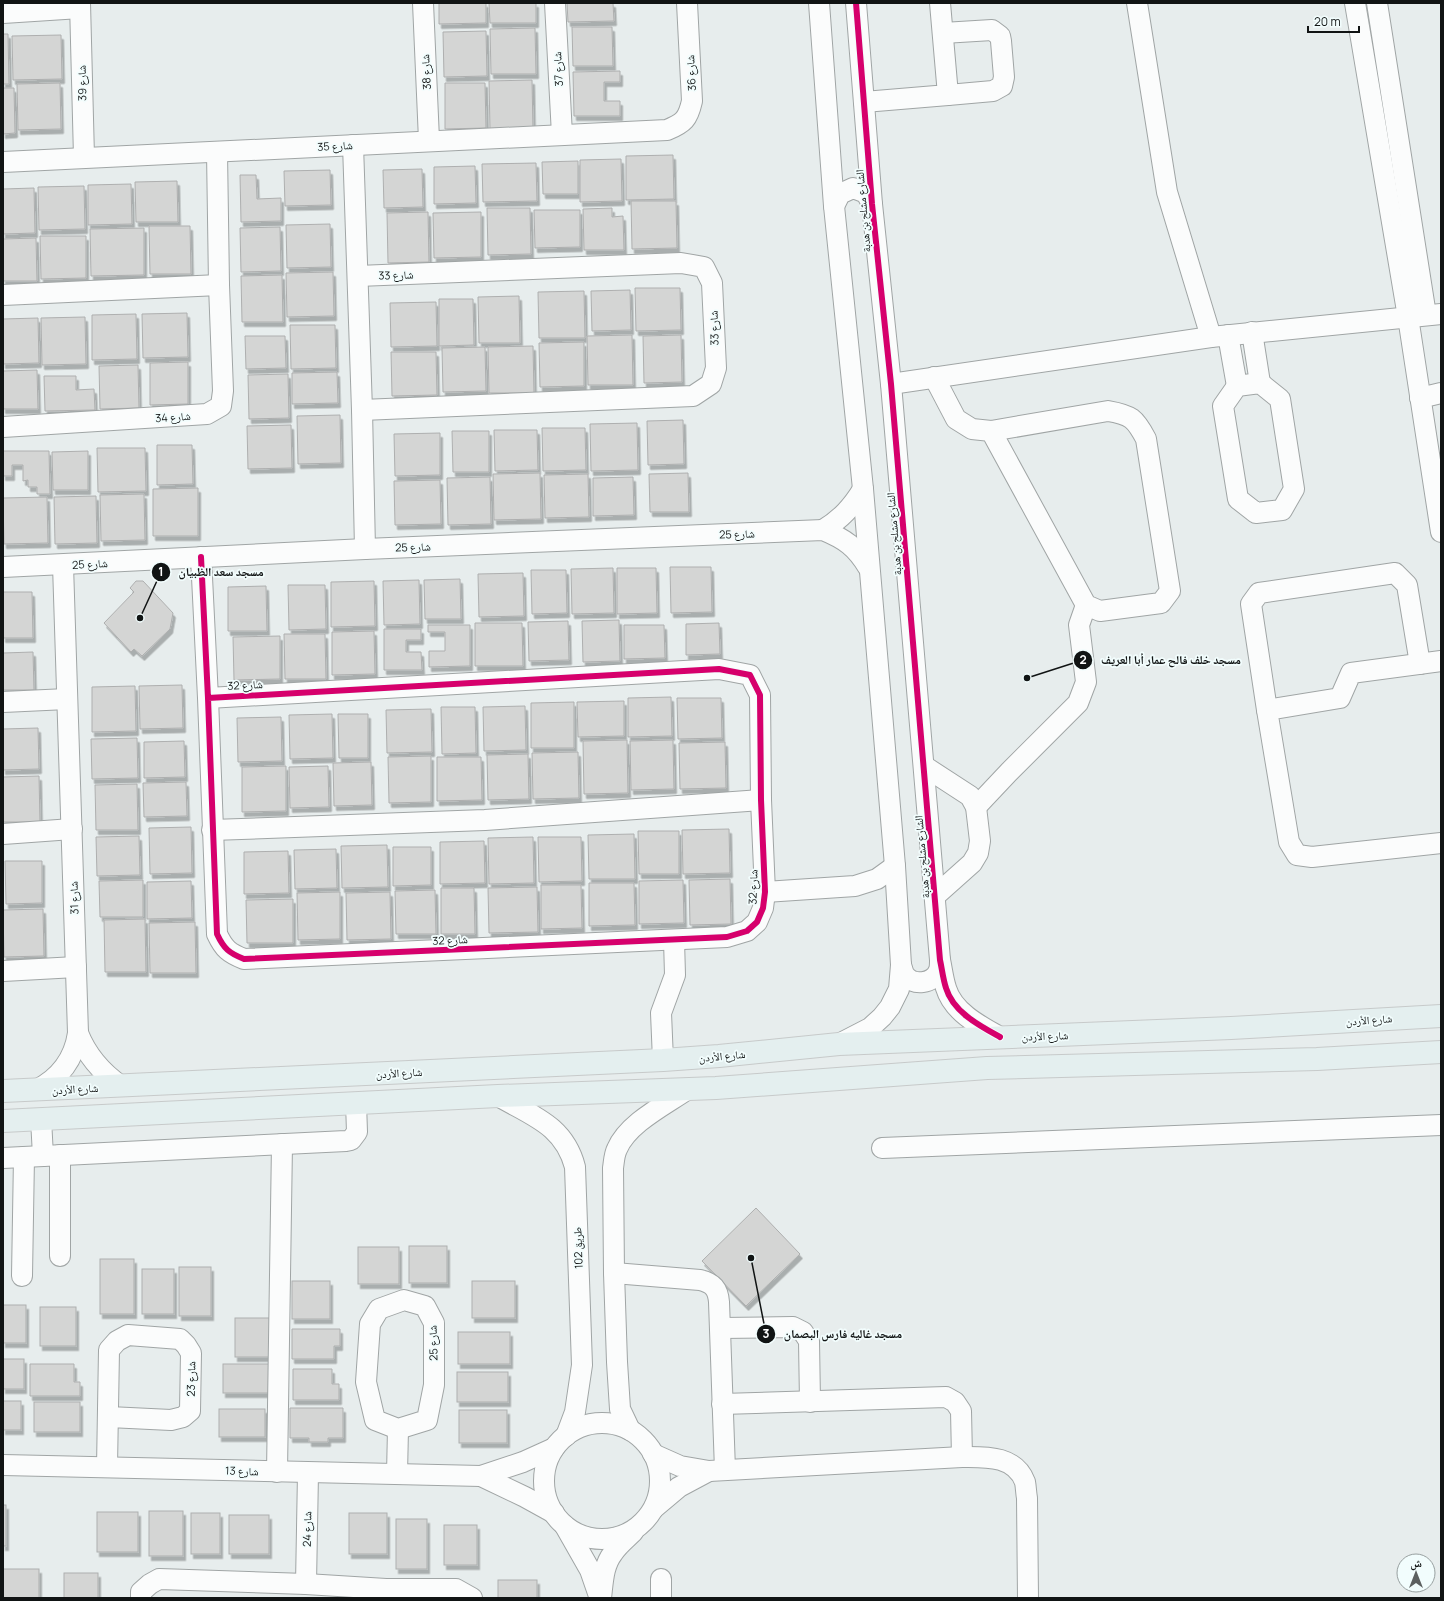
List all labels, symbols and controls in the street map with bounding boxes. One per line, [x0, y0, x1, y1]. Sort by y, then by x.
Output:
scale bar [1308, 8, 1359, 34]
text: 20 m [1314, 13, 1341, 30]
street label: شارع 37 [549, 51, 566, 87]
street label: شارع 38 [417, 54, 434, 90]
street label: شارع 36 [682, 55, 699, 91]
street label: شارع 39 [74, 65, 89, 101]
street label: شارع 35 [317, 137, 353, 154]
street label: الشارع مشلح بن هدبة [851, 169, 874, 253]
street label: شارع 33 [378, 266, 414, 283]
street label: شارع 33 [705, 310, 722, 346]
street label: شارع 34 [155, 408, 191, 425]
street label: الشارع مشلح بن هدبة [882, 492, 905, 576]
street label: شارع 25 [719, 525, 755, 542]
street label: شارع 25 [395, 538, 431, 555]
street label: شارع 25 [72, 555, 108, 572]
callout: مسجد سعد الظبيان [151, 560, 272, 584]
text: 1 [158, 563, 164, 580]
text: مسجد سعد الظبيان [178, 563, 264, 580]
callout: مسجد خلف فالح عمار أبا العريف [1073, 648, 1249, 672]
text: 2 [1079, 651, 1087, 668]
text: مسجد خلف فالح عمار أبا العريف [1101, 651, 1241, 668]
street label: شارع 32 [227, 676, 263, 693]
street label: الشارع مشلح بن هدبة [910, 815, 933, 899]
street label: شارع 32 [744, 869, 761, 905]
street label: شارع 31 [65, 881, 82, 915]
street label: شارع 32 [432, 931, 468, 948]
street label: شارع الأردن [1345, 1010, 1393, 1029]
street label: شارع الأردن [1021, 1027, 1069, 1044]
street label: شارع الأردن [698, 1046, 746, 1065]
street label: شارع الأردن [375, 1064, 423, 1081]
street label: شارع الأردن [51, 1080, 99, 1097]
street label: طريق 102 [569, 1227, 586, 1269]
callout: مسجد غاليه فارس البصمان [756, 1322, 910, 1346]
street label: شارع 25 [424, 1325, 441, 1361]
text: 3 [763, 1325, 770, 1342]
text: مسجد غاليه فارس البصمان [784, 1325, 902, 1342]
street label: 23 شارع [183, 1361, 198, 1397]
street label: شارع 13 [225, 1462, 259, 1479]
street label: شارع 24 [299, 1511, 314, 1547]
north arrow [1396, 1553, 1436, 1593]
text: ش [1410, 1555, 1422, 1571]

